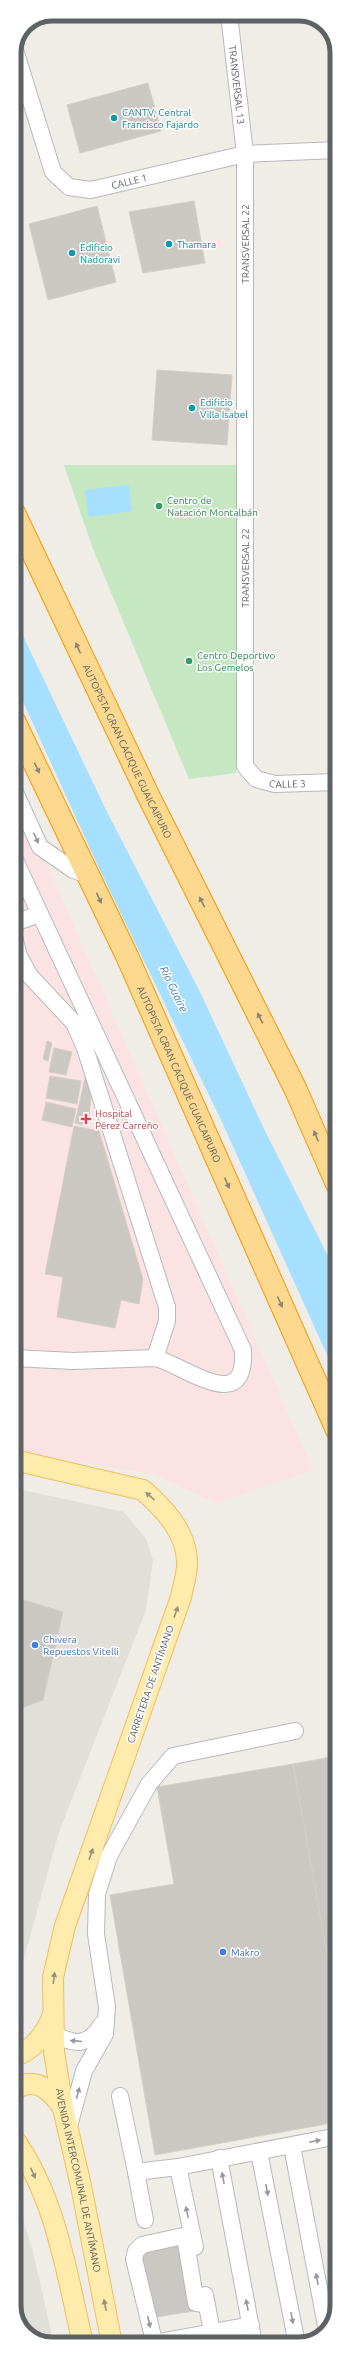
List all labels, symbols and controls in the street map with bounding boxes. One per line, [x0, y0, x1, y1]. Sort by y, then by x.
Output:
street label: TRANSVERSAL 13 [227, 44, 247, 125]
place label: CANTV, Central Francisco Fajardo [122, 107, 199, 130]
marker: CANTV, Central Francisco Fajardo [109, 113, 119, 123]
street label: CALLE 1 [110, 172, 148, 191]
street label: TRANSVERSAL 22 [240, 204, 251, 284]
marker: Thamara [164, 239, 174, 249]
place label: Thamara [177, 239, 216, 250]
place label: Edificio Nadoravi [80, 242, 120, 265]
marker: Edificio Nadoravi [67, 248, 77, 258]
place label: Edificio Villa Isabel [200, 397, 248, 420]
marker: Edificio Villa Isabel [187, 403, 197, 413]
place label: Centro de Natación Montalbán [167, 495, 258, 518]
marker: Centro de Natación Montalbán [154, 501, 164, 511]
street label: TRANSVERSAL 22 [240, 528, 251, 608]
one-way arrow [75, 642, 81, 654]
place label: Centro Deportivo Los Gemelos [197, 650, 275, 673]
marker: Centro Deportivo Los Gemelos [184, 656, 194, 666]
street label: AUTOPISTA GRAN CACIQUE GUAICAIPURO [81, 663, 174, 841]
one-way arrow [34, 763, 40, 774]
street label: CALLE 3 [268, 778, 306, 790]
one-way arrow [33, 832, 39, 844]
one-way arrow [96, 892, 102, 904]
one-way arrow [199, 896, 205, 908]
water label: Río Guaire [158, 964, 190, 1014]
street label: AUTOPISTA GRAN CACIQUE GUAICAIPURO [135, 984, 223, 1165]
one-way arrow [257, 1012, 263, 1024]
place label: Hospital Pérez Carreño [95, 1108, 159, 1131]
marker: Hospital Pérez Carreño [80, 1113, 92, 1125]
one-way arrow [313, 1130, 319, 1141]
one-way arrow [224, 1177, 230, 1188]
one-way arrow [277, 1296, 283, 1307]
one-way arrow [145, 1491, 155, 1501]
one-way arrow [173, 1606, 179, 1618]
street label: CARRETERA DE ANTÍMANO [124, 1623, 176, 1745]
place label: Chivera Repuestos Vitelli [43, 1634, 119, 1657]
marker: Chivera Repuestos Vitelli [30, 1640, 40, 1650]
one-way arrow [88, 1847, 94, 1859]
marker: Makro [218, 1947, 228, 1957]
place label: Makro [231, 1947, 260, 1958]
one-way arrow [51, 1972, 57, 1984]
one-way arrow [70, 2037, 82, 2044]
one-way arrow [75, 2086, 81, 2098]
street label: AVENIDA INTERCOMUNAL DE ANTÍMANO [54, 2088, 103, 2274]
one-way arrow [308, 2138, 321, 2144]
one-way arrow [30, 2167, 36, 2178]
one-way arrow [220, 2171, 226, 2184]
one-way arrow [264, 2184, 270, 2196]
one-way arrow [184, 2206, 190, 2218]
one-way arrow [314, 2273, 320, 2285]
one-way arrow [101, 2299, 107, 2312]
one-way arrow [243, 2299, 249, 2311]
one-way arrow [289, 2312, 295, 2324]
one-way arrow [146, 2315, 152, 2328]

